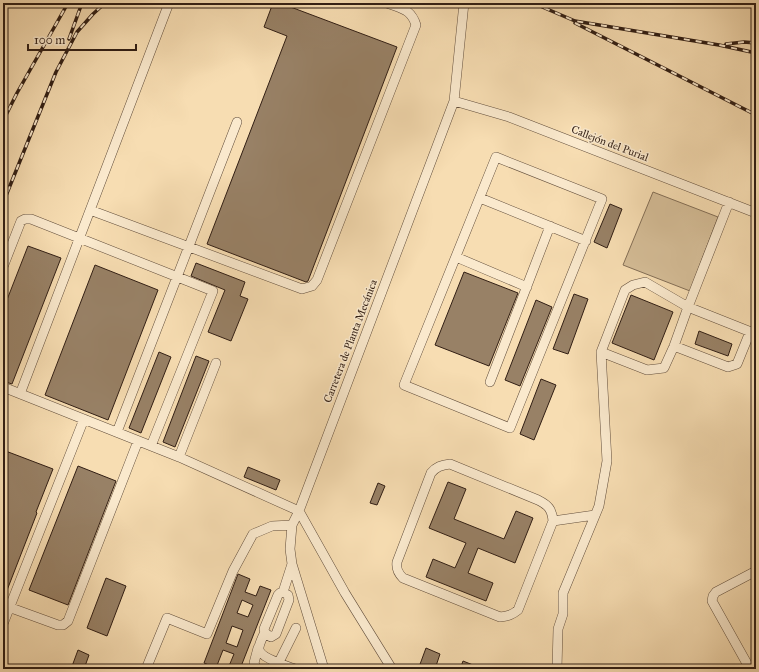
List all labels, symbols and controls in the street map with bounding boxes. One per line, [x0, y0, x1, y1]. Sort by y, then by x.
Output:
scale bar [28, 26, 136, 52]
text: 100 m [34, 33, 65, 47]
street label: Callejón del Purial [569, 123, 650, 164]
street label: Carretera de Planta Mecánica [321, 277, 380, 405]

